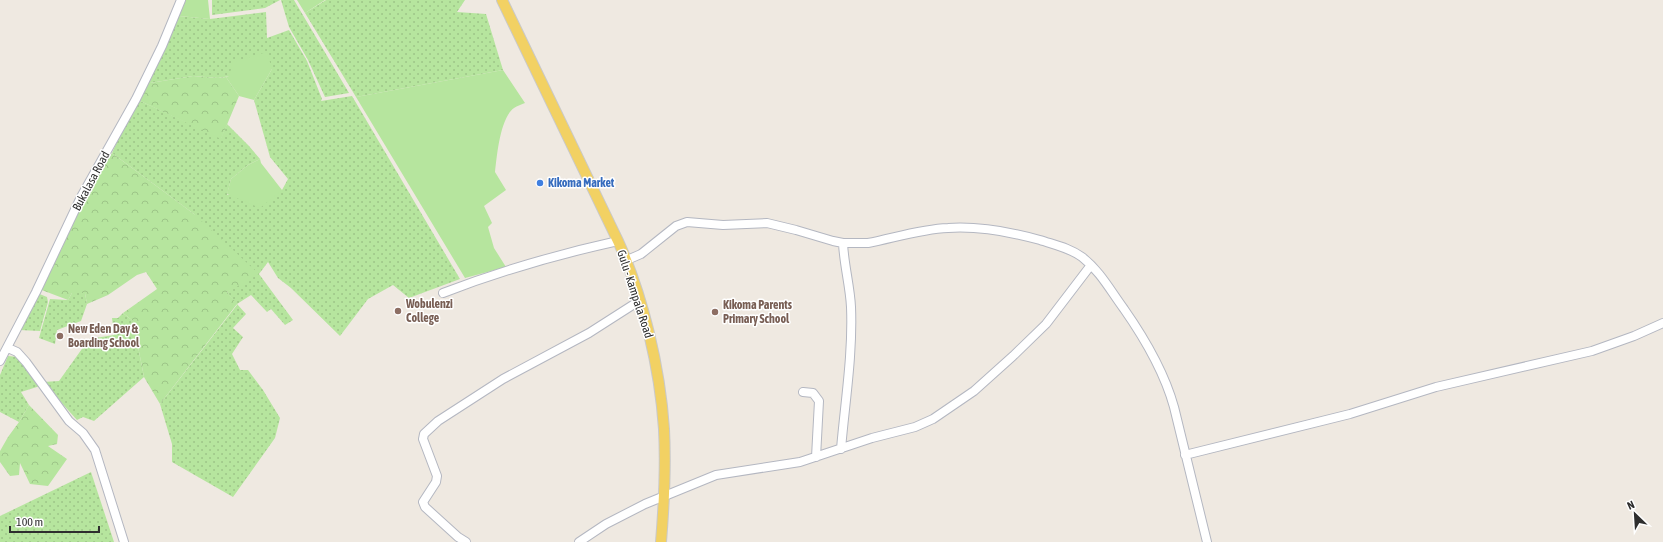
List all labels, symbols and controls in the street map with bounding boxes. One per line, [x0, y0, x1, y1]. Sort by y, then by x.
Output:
street label: Bukalasa Road [69, 149, 113, 213]
place label: Kikoma Market [548, 176, 615, 190]
marker: Kikoma Market [535, 178, 545, 188]
street label: Gulu - Kampala Road [614, 248, 656, 340]
place label: Wobulenzi College [405, 297, 453, 325]
place label: Kikoma Parents Primary School [723, 298, 793, 326]
marker: Wobulenzi College [393, 306, 403, 316]
marker: Kikoma Parents Primary School [710, 307, 720, 317]
place label: New Eden Day & Boarding School [68, 322, 140, 350]
marker: New Eden Day & Boarding School [55, 331, 65, 341]
north arrow [1615, 494, 1655, 534]
text: N [1625, 498, 1636, 512]
scale bar [10, 508, 99, 534]
text: 100 m [16, 515, 43, 529]

